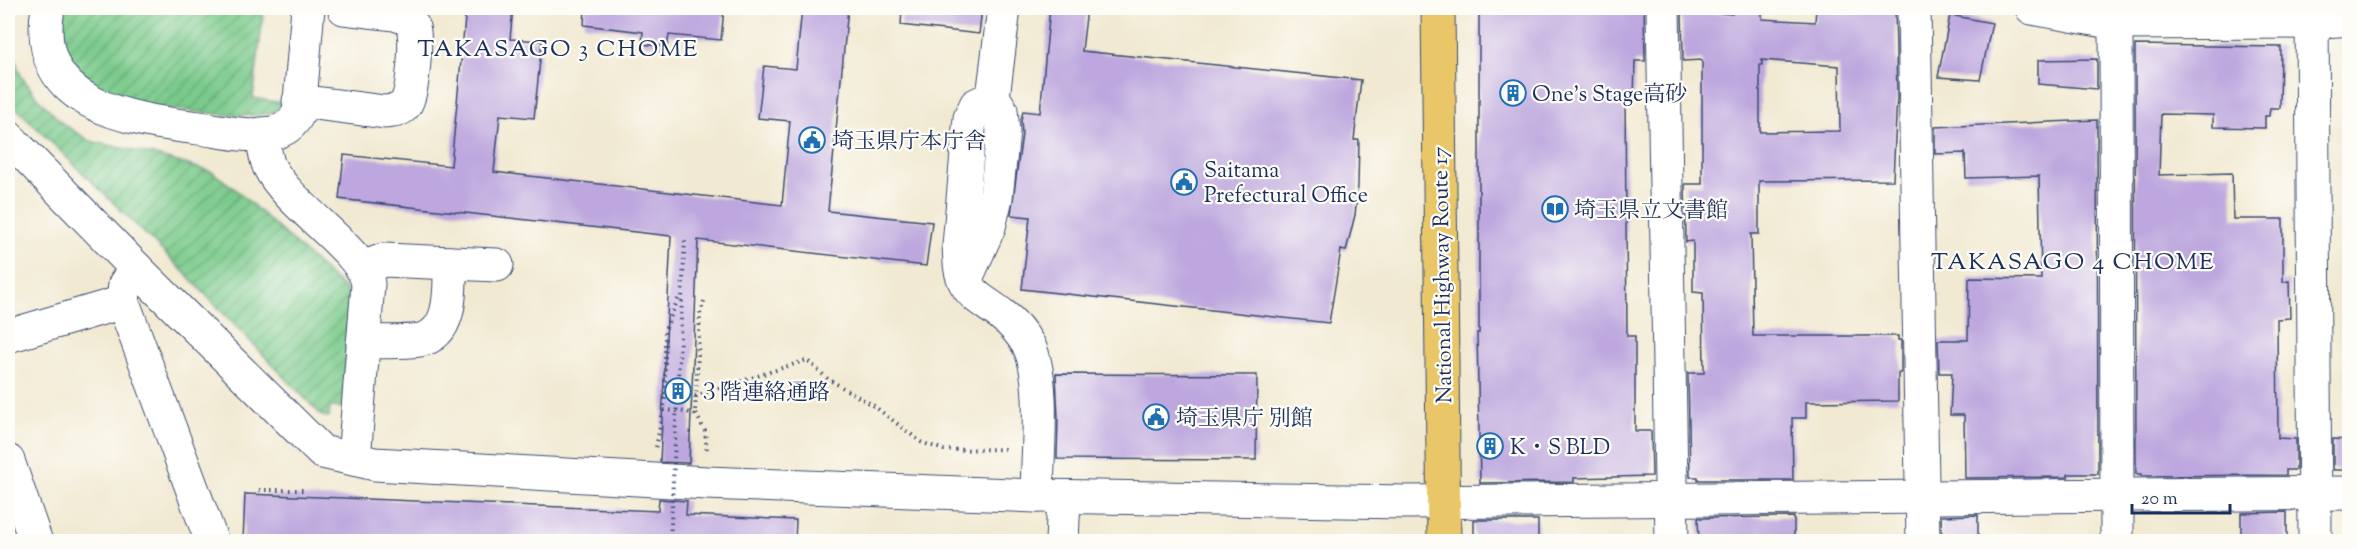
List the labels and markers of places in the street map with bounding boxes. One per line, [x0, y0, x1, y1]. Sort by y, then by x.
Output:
building icon: One's Stage高砂 [1498, 78, 1528, 108]
place label: One's Stage高砂 [1532, 80, 1687, 112]
public building icon: 埼玉県庁本庁舎 [797, 125, 827, 155]
place label: 埼玉県庁本庁舎 [832, 127, 986, 159]
place label: Saitama Prefectural Office [1204, 156, 1368, 213]
public building icon: Saitama Prefectural Office [1169, 167, 1199, 197]
library icon: 埼玉県立文書館 [1540, 194, 1570, 224]
place label: 埼玉県立文書館 [1574, 196, 1728, 228]
building icon: ３階連絡通路 [663, 376, 693, 406]
place label: ３階連絡通路 [698, 378, 830, 410]
public building icon: 埼玉県庁 別館 [1141, 402, 1171, 432]
place label: 埼玉県庁 別館 [1176, 404, 1313, 436]
building icon: K・S BLD [1475, 431, 1505, 461]
place label: K・S BLD [1510, 433, 1610, 465]

